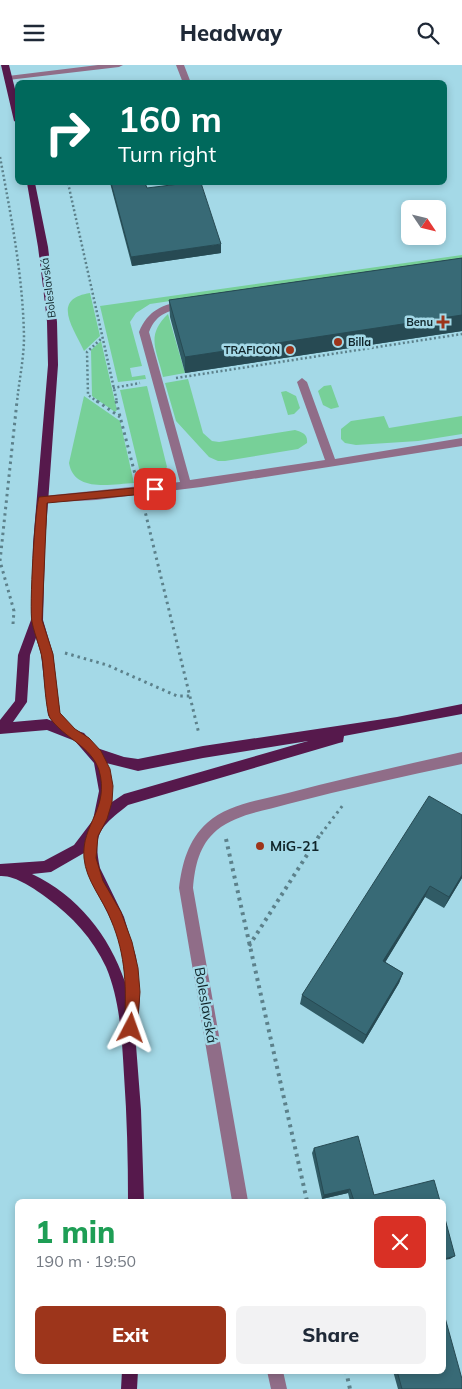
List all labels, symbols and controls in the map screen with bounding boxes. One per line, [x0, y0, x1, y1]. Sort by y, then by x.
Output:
icon: menu [20, 19, 48, 47]
text: Headway [180, 19, 282, 47]
icon: search [414, 19, 442, 47]
text: 160 m [118, 97, 222, 141]
icon: right [35, 100, 100, 165]
text: Turn right [118, 140, 216, 168]
north arrow [401, 200, 446, 245]
map controls [401, 200, 446, 245]
street label: Boleslavská [37, 257, 59, 319]
place label: Benu [406, 315, 433, 329]
marker: Benu [437, 316, 449, 328]
place label: Billa [348, 335, 371, 349]
marker: Billa [332, 336, 344, 348]
place label: TRAFICON [224, 343, 280, 357]
marker: TRAFICON [284, 344, 296, 356]
pin [134, 468, 176, 510]
icon: arrive [141, 475, 169, 503]
place label: MiG-21 [270, 837, 319, 855]
marker: MiG-21 [254, 840, 266, 852]
street label: Boleslavská [190, 966, 222, 1044]
position arrow [104, 1001, 156, 1053]
text: 1 min [35, 1213, 115, 1251]
button: close [374, 1216, 426, 1268]
text: 190 m · 19:50 [35, 1251, 136, 1271]
button: Exit [35, 1306, 226, 1364]
button: Share [236, 1306, 426, 1364]

